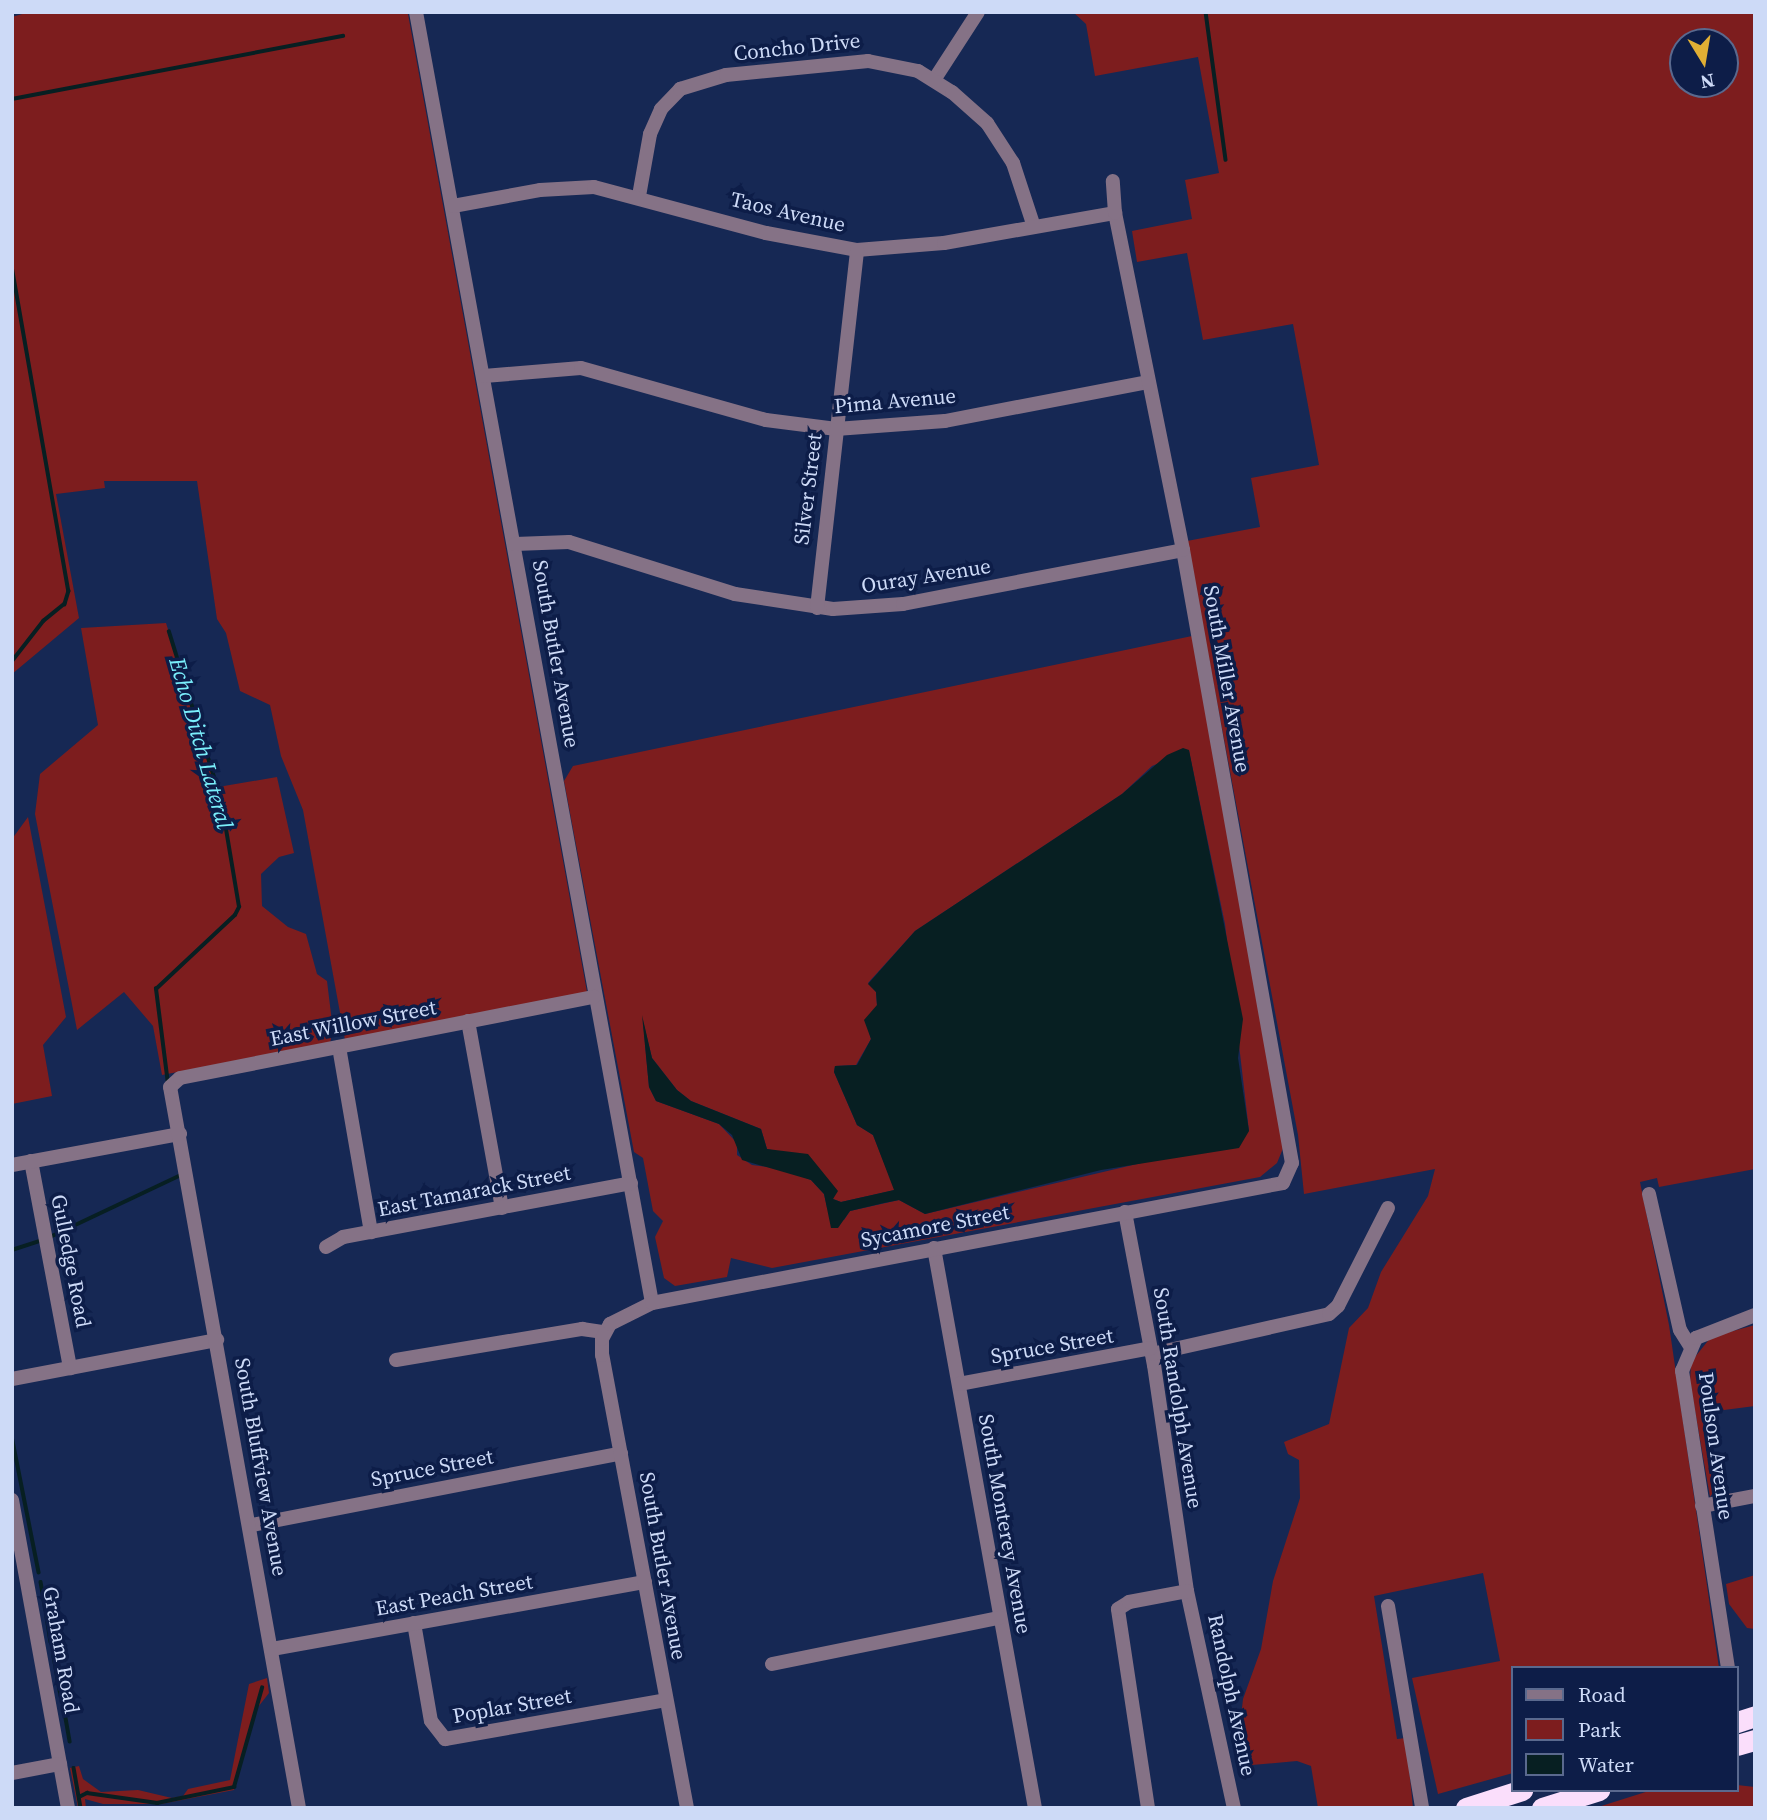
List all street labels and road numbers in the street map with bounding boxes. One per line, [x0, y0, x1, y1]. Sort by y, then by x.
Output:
street label: Concho Drive [732, 28, 862, 66]
street label: Taos Avenue [728, 187, 848, 237]
street label: Pima Avenue [833, 383, 957, 419]
street label: Silver Street [789, 432, 827, 546]
street label: Ouray Avenue [859, 553, 993, 599]
street label: South Butler Avenue [527, 558, 585, 750]
street label: South Miller Avenue [1198, 583, 1256, 775]
street label: East Willow Street [267, 994, 439, 1052]
street label: East Tamarack Street [375, 1160, 573, 1222]
street label: Gulledge Road [46, 1192, 96, 1330]
street label: Sycamore Street [859, 1199, 1011, 1253]
street label: South Randolph Avenue [1148, 1286, 1208, 1510]
street label: Spruce Street [989, 1323, 1115, 1369]
street label: South Bluffview Avenue [229, 1356, 293, 1578]
street label: Poulson Avenue [1693, 1370, 1739, 1522]
street label: South Monterey Avenue [973, 1412, 1037, 1636]
street label: Spruce Street [369, 1444, 495, 1492]
street label: South Butler Avenue [634, 1470, 692, 1662]
street label: East Peach Street [373, 1569, 535, 1621]
street label: Graham Road [37, 1585, 85, 1715]
street label: Randolph Avenue [1203, 1612, 1261, 1778]
street label: Poplar Street [451, 1683, 573, 1729]

